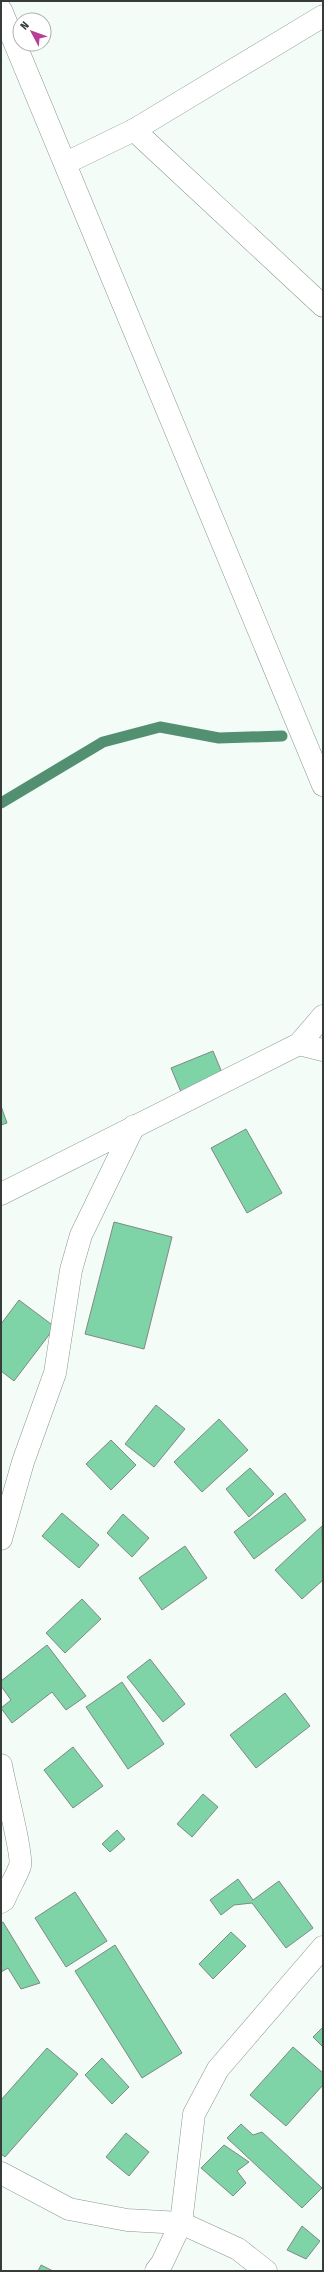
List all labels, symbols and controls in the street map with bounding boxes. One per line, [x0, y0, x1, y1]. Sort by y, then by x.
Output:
north arrow [12, 12, 52, 52]
text: N [18, 19, 32, 33]

